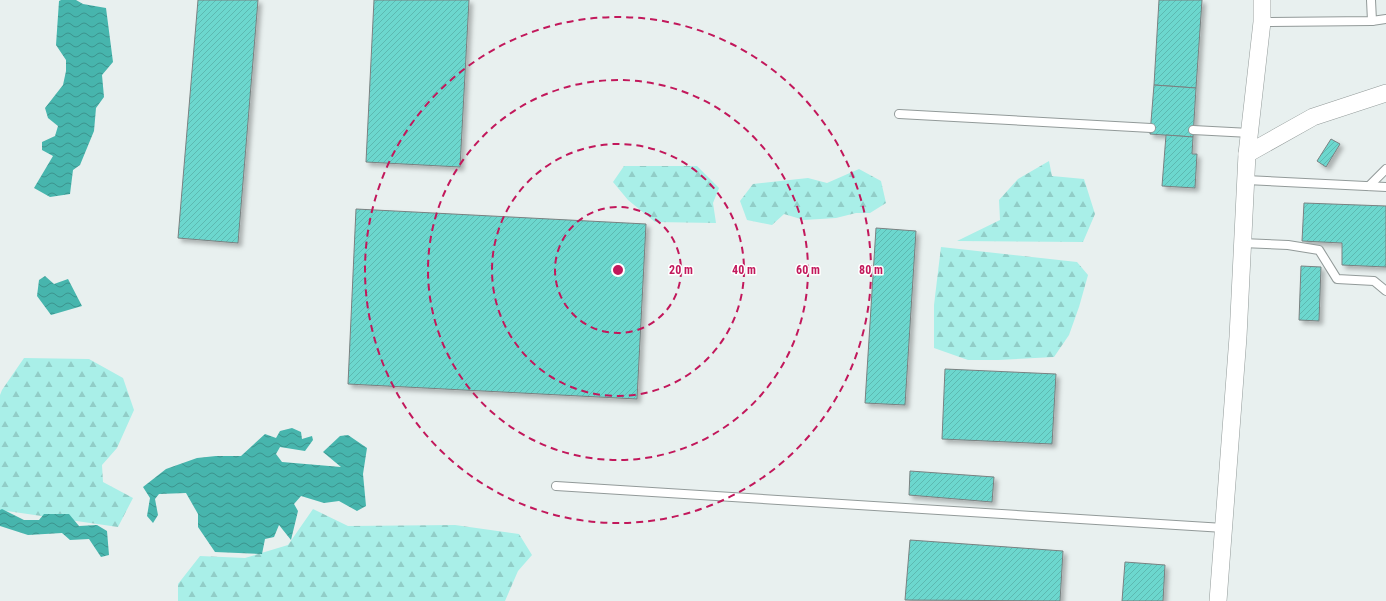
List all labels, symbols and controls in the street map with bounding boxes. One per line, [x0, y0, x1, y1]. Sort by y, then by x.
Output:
centre of rings [611, 263, 625, 277]
text: 20 m [669, 263, 693, 277]
text: 40 m [732, 263, 756, 277]
text: 60 m [796, 263, 820, 277]
text: 80 m [859, 263, 883, 277]

